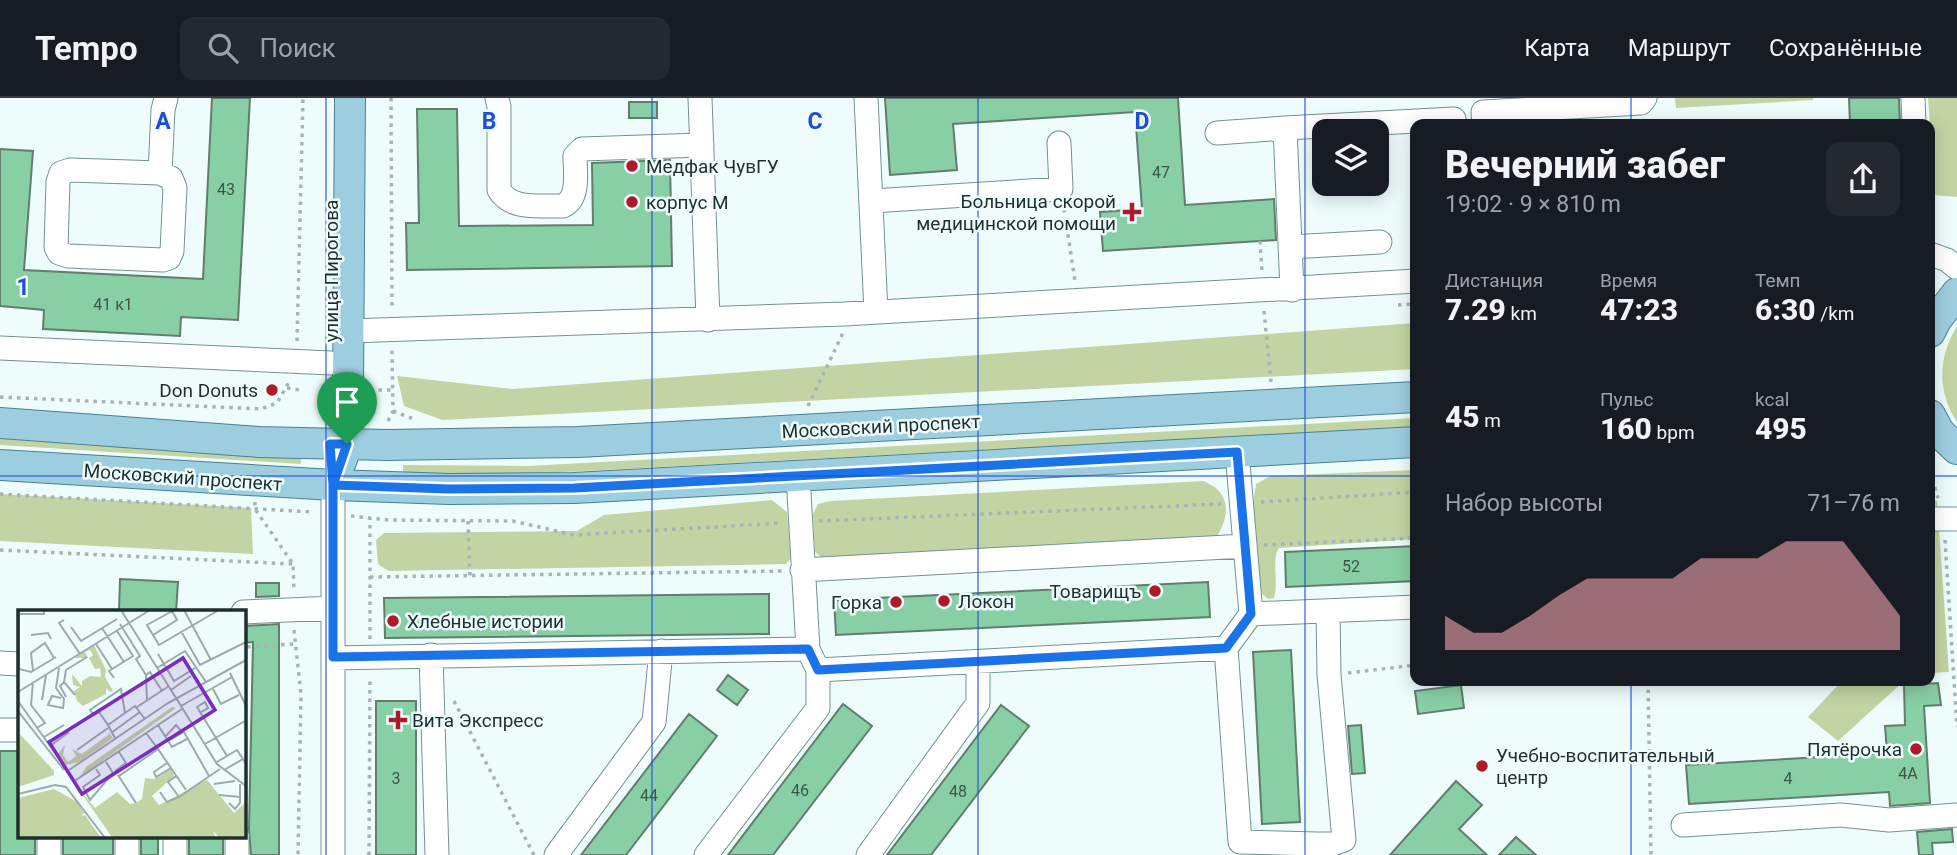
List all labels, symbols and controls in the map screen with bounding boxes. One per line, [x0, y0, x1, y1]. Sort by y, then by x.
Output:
search box [180, 17, 670, 80]
text: Tempo [35, 29, 138, 68]
icon: search [204, 29, 242, 67]
text: Поиск [260, 33, 336, 63]
text: Карта [1524, 34, 1590, 62]
text: Маршрут [1628, 34, 1731, 62]
text: Сохранённые [1769, 34, 1922, 62]
text: A [155, 108, 171, 135]
text: B [482, 108, 496, 135]
text: C [807, 108, 823, 135]
text: D [1135, 108, 1149, 135]
map controls [1312, 119, 1389, 196]
button: layers [1312, 119, 1389, 196]
button: share [1826, 142, 1900, 216]
text: Вечерний забег [1445, 143, 1725, 187]
place label: Медфак ЧувГУ [646, 155, 779, 178]
marker: Медфак ЧувГУ [624, 158, 640, 174]
house number: 47 [1152, 163, 1170, 182]
house number: 43 [217, 180, 235, 199]
place label: Больница скорой медицинской помощи [916, 190, 1116, 235]
place label: корпус М [646, 191, 729, 214]
text: 19:02 · 9 × 810 m [1445, 191, 1621, 218]
marker: корпус М [624, 194, 640, 210]
street label: улица Пирогова [320, 200, 343, 342]
marker: Больница скорой медицинской помощи [1122, 202, 1142, 222]
text: Дистанция [1445, 269, 1543, 292]
text: Время [1600, 269, 1657, 292]
text: Темп [1755, 269, 1801, 292]
text: 1 [16, 274, 30, 301]
text: 7.29 [1445, 292, 1506, 327]
text: 47:23 [1600, 292, 1678, 327]
text: 6:30 [1755, 292, 1816, 327]
house number: 41 к1 [93, 295, 133, 314]
text: km [1506, 302, 1537, 325]
text: /km [1816, 302, 1855, 325]
pin [317, 372, 377, 444]
place label: Don Donuts [159, 379, 258, 402]
marker: Don Donuts [264, 382, 280, 398]
icon: arrive [328, 383, 366, 421]
text: Пульс [1600, 388, 1653, 411]
text: kcal [1755, 388, 1789, 411]
text: 45 [1445, 399, 1480, 434]
text: m [1480, 409, 1501, 432]
street label: Московский проспект [781, 410, 981, 443]
text: 160 [1600, 411, 1652, 446]
text: 495 [1755, 411, 1807, 446]
text: bpm [1652, 421, 1695, 444]
street label: Московский проспект [83, 459, 283, 496]
text: Набор высоты [1445, 490, 1603, 517]
text: 71–76 m [1807, 490, 1900, 517]
house number: 52 [1342, 557, 1360, 576]
place label: Товарищъ [1049, 580, 1141, 603]
marker: Товарищъ [1147, 583, 1163, 599]
place label: Локон [958, 590, 1014, 613]
place label: Горка [831, 591, 882, 614]
marker: Локон [936, 593, 952, 609]
marker: Горка [888, 594, 904, 610]
inset map [18, 610, 245, 838]
place label: Хлебные истории [407, 610, 564, 633]
marker: Хлебные истории [385, 613, 401, 629]
place label: Вита Экспресс [412, 709, 543, 732]
marker: Вита Экспресс [390, 712, 406, 728]
place label: Пятёрочка [1807, 738, 1902, 761]
marker: Пятёрочка [1908, 741, 1924, 757]
place label: Учебно-воспитательный центр [1496, 744, 1715, 789]
marker: Учебно-воспитательный центр [1474, 758, 1490, 774]
house number: 4А [1898, 764, 1918, 783]
house number: 3 [392, 769, 401, 788]
house number: 4 [1784, 769, 1793, 788]
house number: 46 [791, 781, 809, 800]
house number: 48 [949, 782, 967, 801]
house number: 44 [640, 786, 658, 805]

